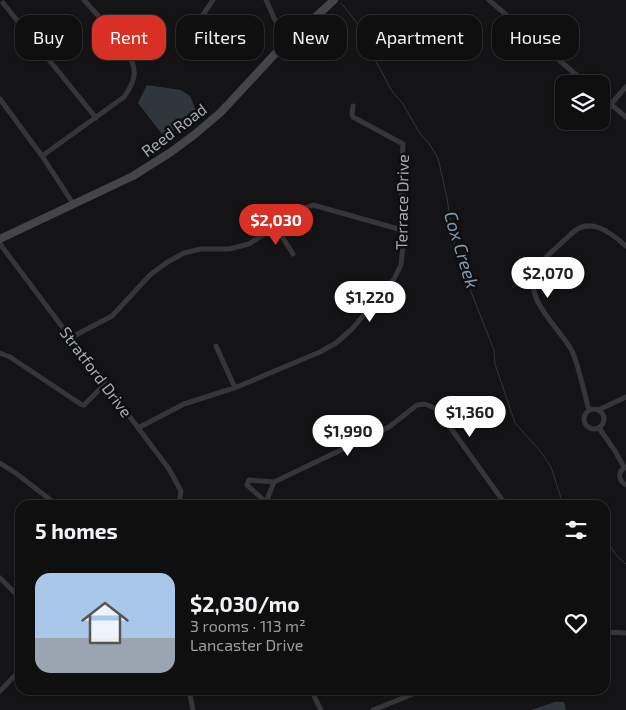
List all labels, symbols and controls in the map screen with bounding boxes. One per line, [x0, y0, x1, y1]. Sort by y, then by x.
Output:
chip: Buy [15, 15, 82, 60]
chip: Rent [92, 15, 166, 60]
chip: Filters [176, 15, 264, 60]
chip: New [274, 15, 347, 60]
chip: Apartment [357, 15, 482, 60]
chip: House [492, 15, 579, 60]
map controls [555, 75, 610, 130]
button: layers [555, 75, 610, 130]
street label: Reed Road [137, 99, 210, 160]
street label: Terrace Drive [391, 154, 412, 250]
pin: $2,030 [235, 204, 317, 246]
water label: Cox Creek [440, 209, 484, 291]
text: $2,030 [250, 210, 302, 229]
pin: $2,070 [507, 256, 589, 299]
text: $2,070 [522, 263, 574, 282]
pin: $1,220 [329, 280, 411, 323]
text: $1,220 [346, 287, 394, 306]
street label: Stratford Drive [56, 323, 137, 421]
pin: $1,360 [429, 396, 511, 438]
text: $1,360 [446, 402, 494, 421]
pin: $1,990 [307, 414, 389, 457]
text: $1,990 [323, 421, 373, 440]
icon: filters [562, 516, 590, 544]
text: 5 homes [35, 518, 118, 543]
text: $2,030/mo [190, 591, 300, 616]
icon: home [75, 593, 135, 653]
icon: heart [562, 609, 590, 637]
text: 3 rooms · 113 m² [190, 616, 306, 635]
text: Lancaster Drive [190, 635, 303, 654]

